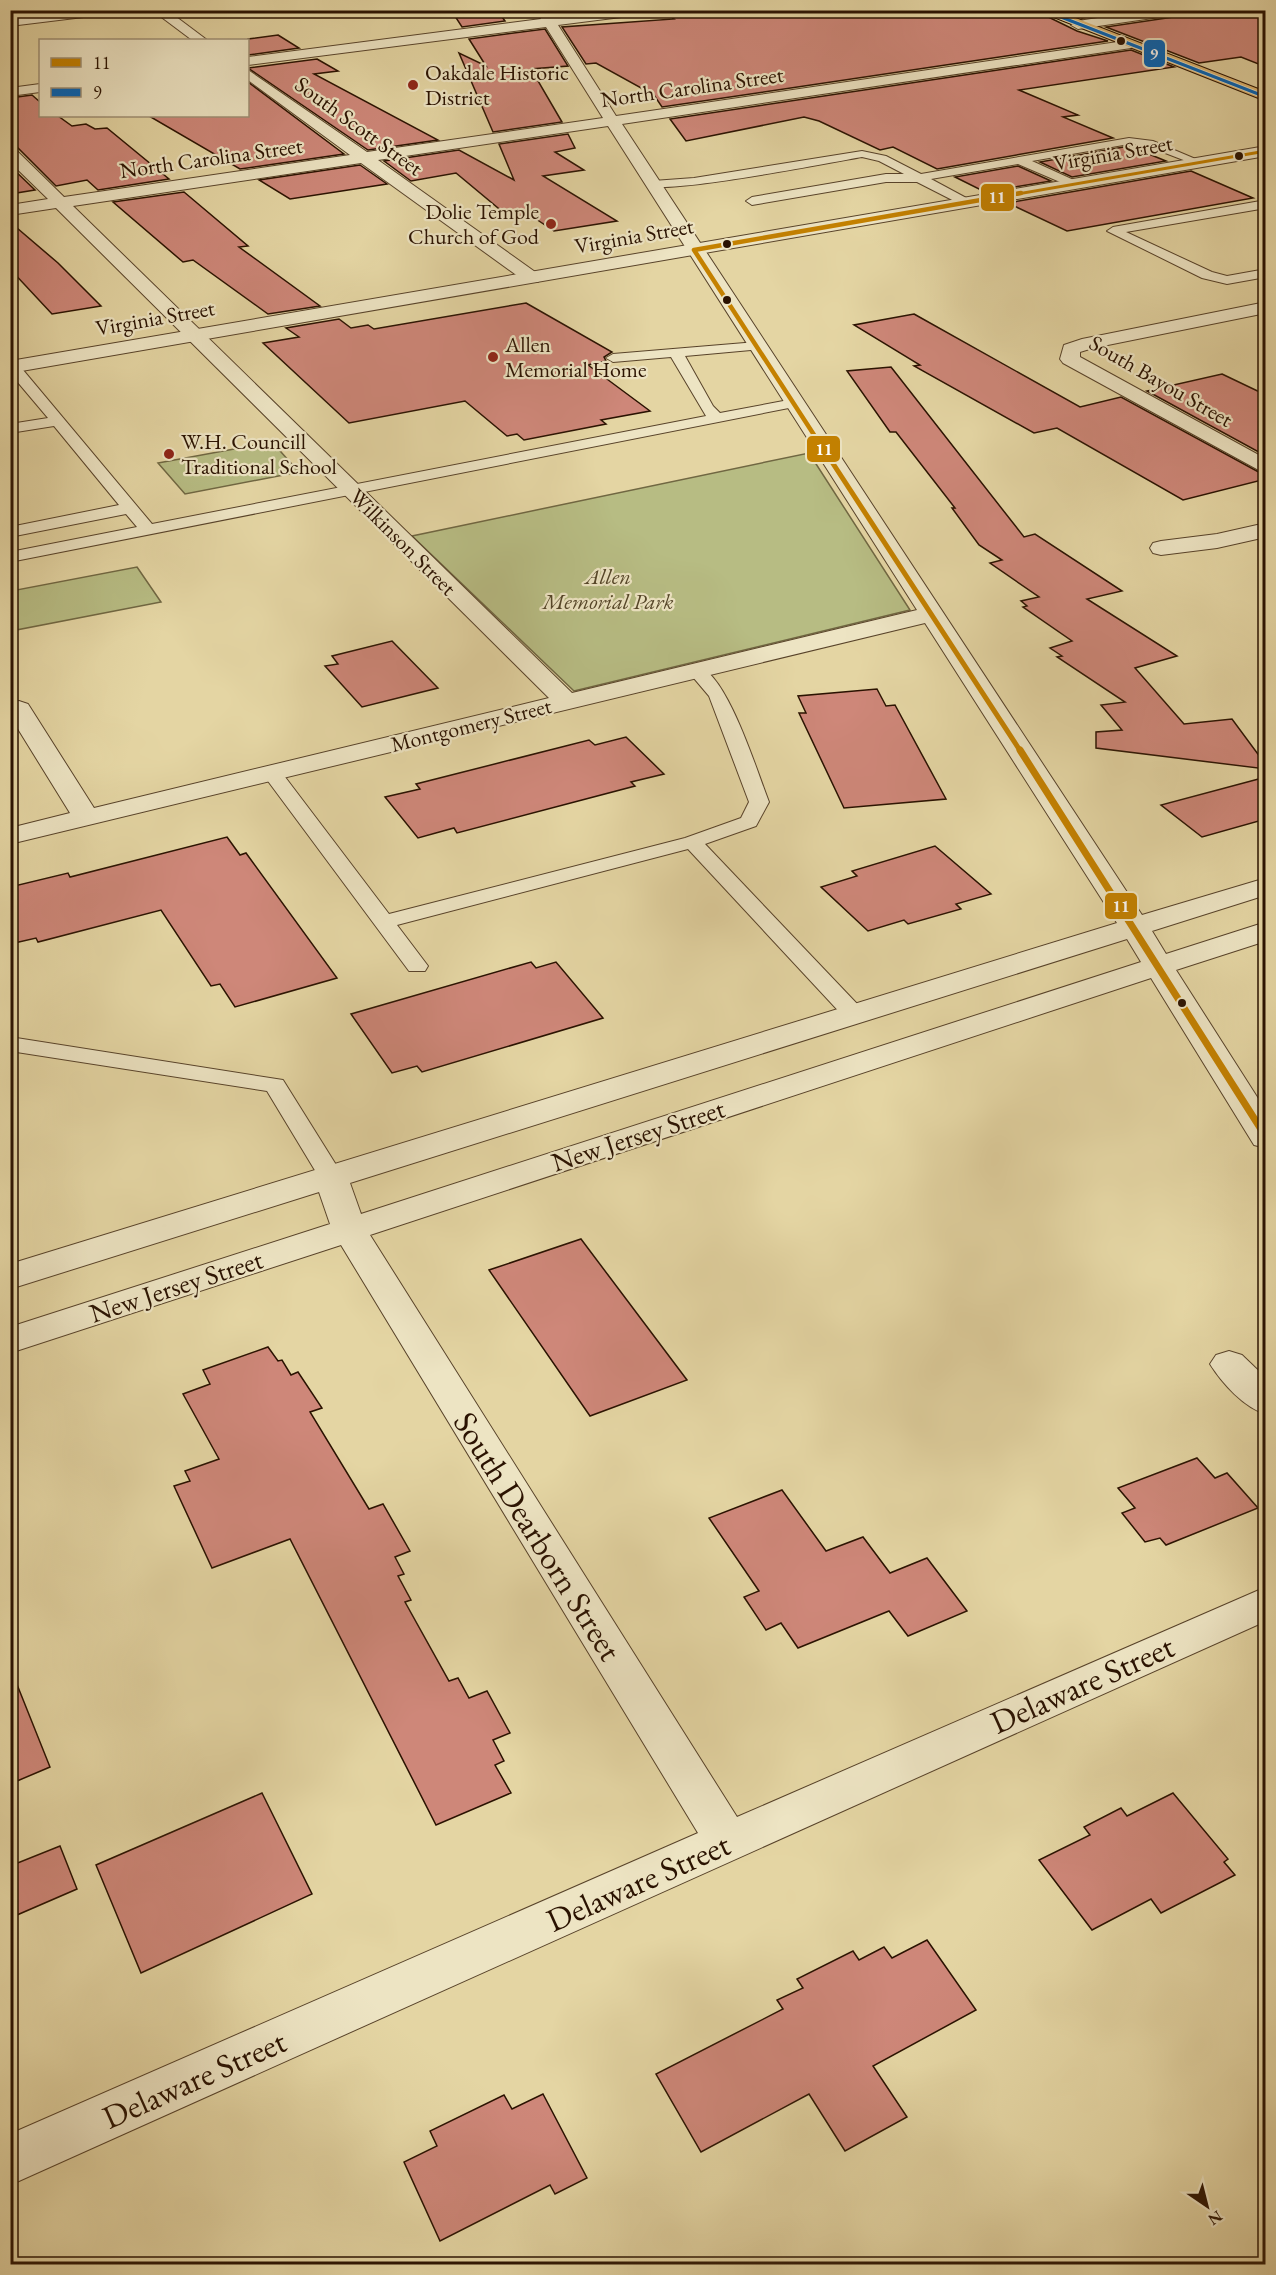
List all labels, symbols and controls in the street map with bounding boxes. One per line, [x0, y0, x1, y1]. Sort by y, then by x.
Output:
unlabelled marker [1115, 35, 1127, 47]
legend [39, 39, 249, 117]
line badge: 9 [1143, 39, 1166, 68]
text: 9 [1150, 43, 1159, 64]
text: 11 [93, 51, 110, 74]
place label: Oakdale Historic District [425, 58, 569, 112]
street label: North Carolina Street [599, 60, 785, 114]
street label: South Scott Street [289, 70, 429, 182]
marker: Oakdale Historic District [406, 78, 420, 92]
text: 9 [93, 81, 102, 104]
street label: Virginia Street [1051, 128, 1175, 178]
street label: North Carolina Street [118, 131, 304, 185]
unlabelled marker [1233, 150, 1245, 162]
line badge: 11 [980, 183, 1015, 212]
text: 11 [989, 187, 1005, 208]
place label: Dolie Temple Church of God [408, 197, 540, 251]
street label: Virginia Street [572, 211, 696, 261]
marker: Dolie Temple Church of God [544, 217, 558, 231]
unlabelled marker [721, 238, 733, 250]
street label: Virginia Street [93, 293, 217, 343]
unlabelled marker [721, 294, 733, 306]
street label: South Bayou Street [1084, 328, 1238, 434]
place label: Allen Memorial Home [504, 330, 647, 384]
marker: Allen Memorial Home [486, 350, 500, 364]
place label: W.H. Councill Traditional School [181, 427, 337, 481]
line badge: 11 [806, 435, 841, 463]
text: 11 [816, 439, 832, 460]
marker: W.H. Councill Traditional School [162, 447, 176, 461]
street label: Wilkinson Street [343, 482, 463, 602]
park label: Allen Memorial Park [540, 562, 674, 616]
street label: Montgomery Street [388, 691, 554, 759]
line badge: 11 [1104, 892, 1138, 920]
text: 11 [1113, 896, 1129, 917]
unlabelled marker [1176, 997, 1188, 1009]
street label: New Jersey Street [547, 1090, 730, 1180]
street label: New Jersey Street [85, 1241, 268, 1331]
street label: South Dearborn Street [444, 1403, 632, 1669]
street label: Delaware Street [984, 1624, 1181, 1744]
street label: Delaware Street [540, 1822, 737, 1942]
street label: Delaware Street [96, 2019, 293, 2139]
north arrow [1177, 2176, 1237, 2236]
text: N [1204, 2206, 1227, 2230]

